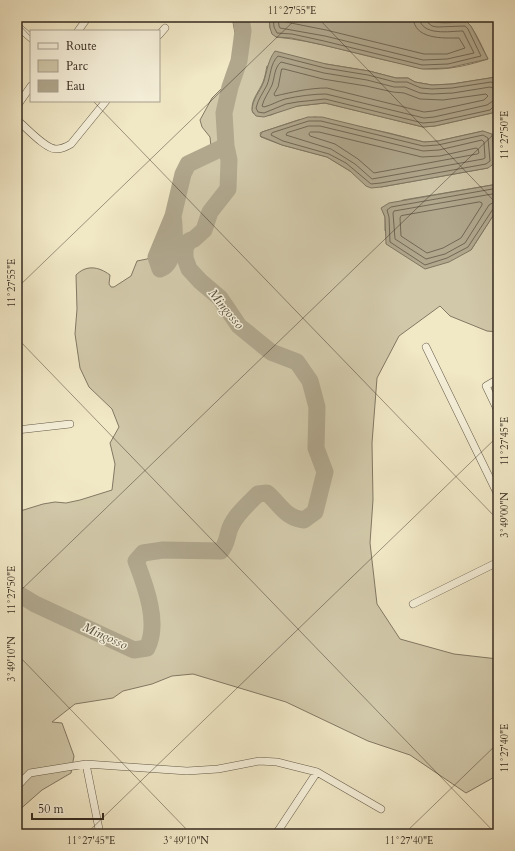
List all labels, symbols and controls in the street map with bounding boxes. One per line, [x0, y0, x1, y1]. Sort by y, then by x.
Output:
text: 11°27'55"E [268, 4, 316, 18]
legend [30, 30, 160, 102]
text: Route [66, 38, 97, 54]
text: Parc [66, 58, 89, 74]
text: Eau [66, 78, 86, 94]
text: 11°27'50"E [498, 111, 512, 159]
text: 11°27'55"E [5, 259, 19, 307]
water label: Mingosso [204, 285, 248, 333]
text: 11°27'45"E [498, 417, 512, 465]
text: 3°49'00"N [498, 492, 512, 538]
text: 11°27'50"E [5, 566, 19, 614]
water label: Mingosso [80, 618, 130, 654]
text: 3°49'10"N [5, 636, 19, 682]
text: 11°27'40"E [498, 724, 512, 772]
scale bar [32, 795, 103, 821]
text: 50 m [38, 801, 65, 817]
text: 11°27'45"E [67, 834, 115, 848]
text: 3°49'10"N [163, 834, 209, 848]
text: 11°27'40"E [385, 834, 433, 848]

